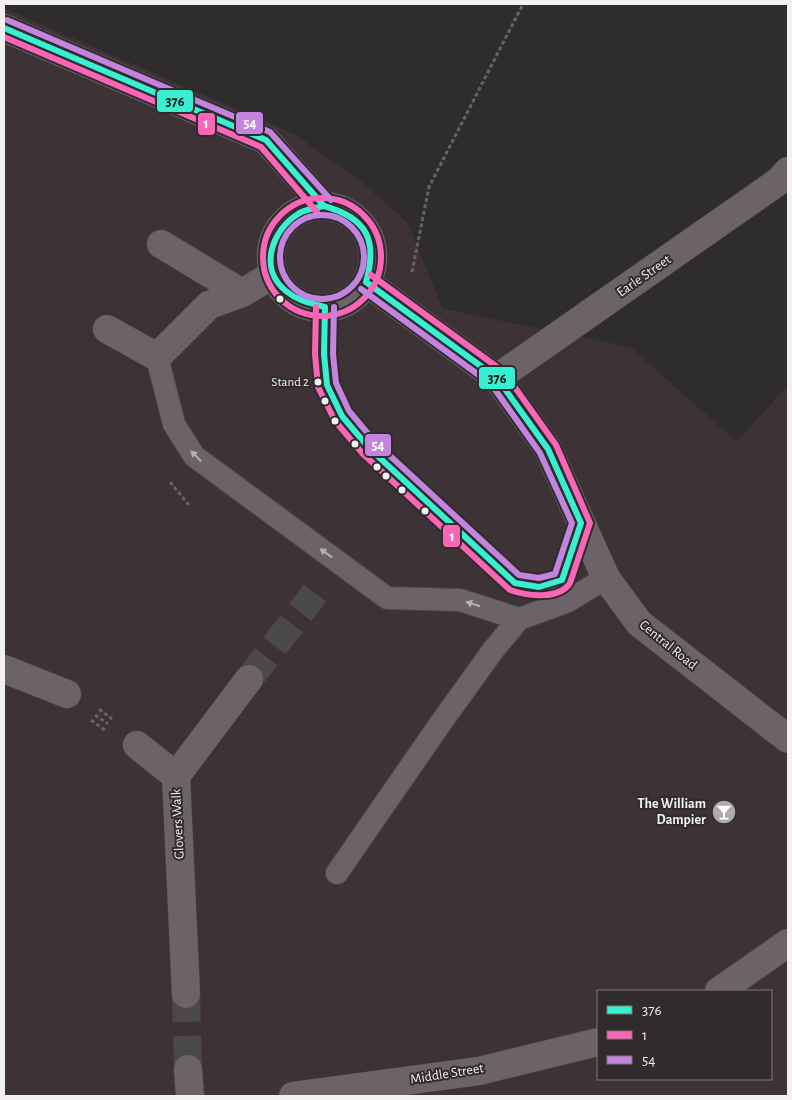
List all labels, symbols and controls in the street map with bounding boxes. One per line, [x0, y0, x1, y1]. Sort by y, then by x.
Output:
line badge: 376 [156, 89, 194, 113]
text: 376 [166, 95, 185, 109]
line badge: 54 [235, 111, 264, 135]
line badge: 1 [197, 112, 216, 136]
text: 1 [203, 117, 209, 131]
text: 54 [243, 117, 257, 131]
street label: Earle Street [614, 252, 674, 300]
unlabelled marker [275, 294, 285, 304]
line badge: 376 [478, 366, 516, 390]
text: 376 [488, 372, 507, 386]
place label: Stand 2 [271, 376, 309, 389]
marker: Stand 2 [313, 377, 323, 387]
unlabelled marker [320, 396, 330, 406]
unlabelled marker [330, 416, 340, 426]
line badge: 54 [364, 433, 392, 457]
unlabelled marker [350, 439, 360, 449]
text: 54 [371, 439, 385, 453]
one-way arrow [190, 450, 202, 462]
unlabelled marker [372, 462, 382, 472]
unlabelled marker [381, 471, 391, 481]
unlabelled marker [397, 485, 407, 495]
unlabelled marker [420, 506, 430, 516]
line badge: 1 [442, 524, 461, 548]
text: 1 [449, 530, 455, 544]
one-way arrow [319, 549, 332, 559]
one-way arrow [465, 600, 480, 607]
street label: Central Road [637, 618, 699, 672]
street label: Glovers Walk [169, 788, 187, 860]
place label: The William Dampier [637, 797, 706, 827]
bar icon: The William Dampier [711, 799, 737, 825]
legend [597, 990, 772, 1080]
text: 376 [642, 1003, 662, 1018]
text: 1 [642, 1028, 647, 1043]
text: 54 [642, 1053, 656, 1068]
street label: Middle Street [409, 1061, 485, 1087]

